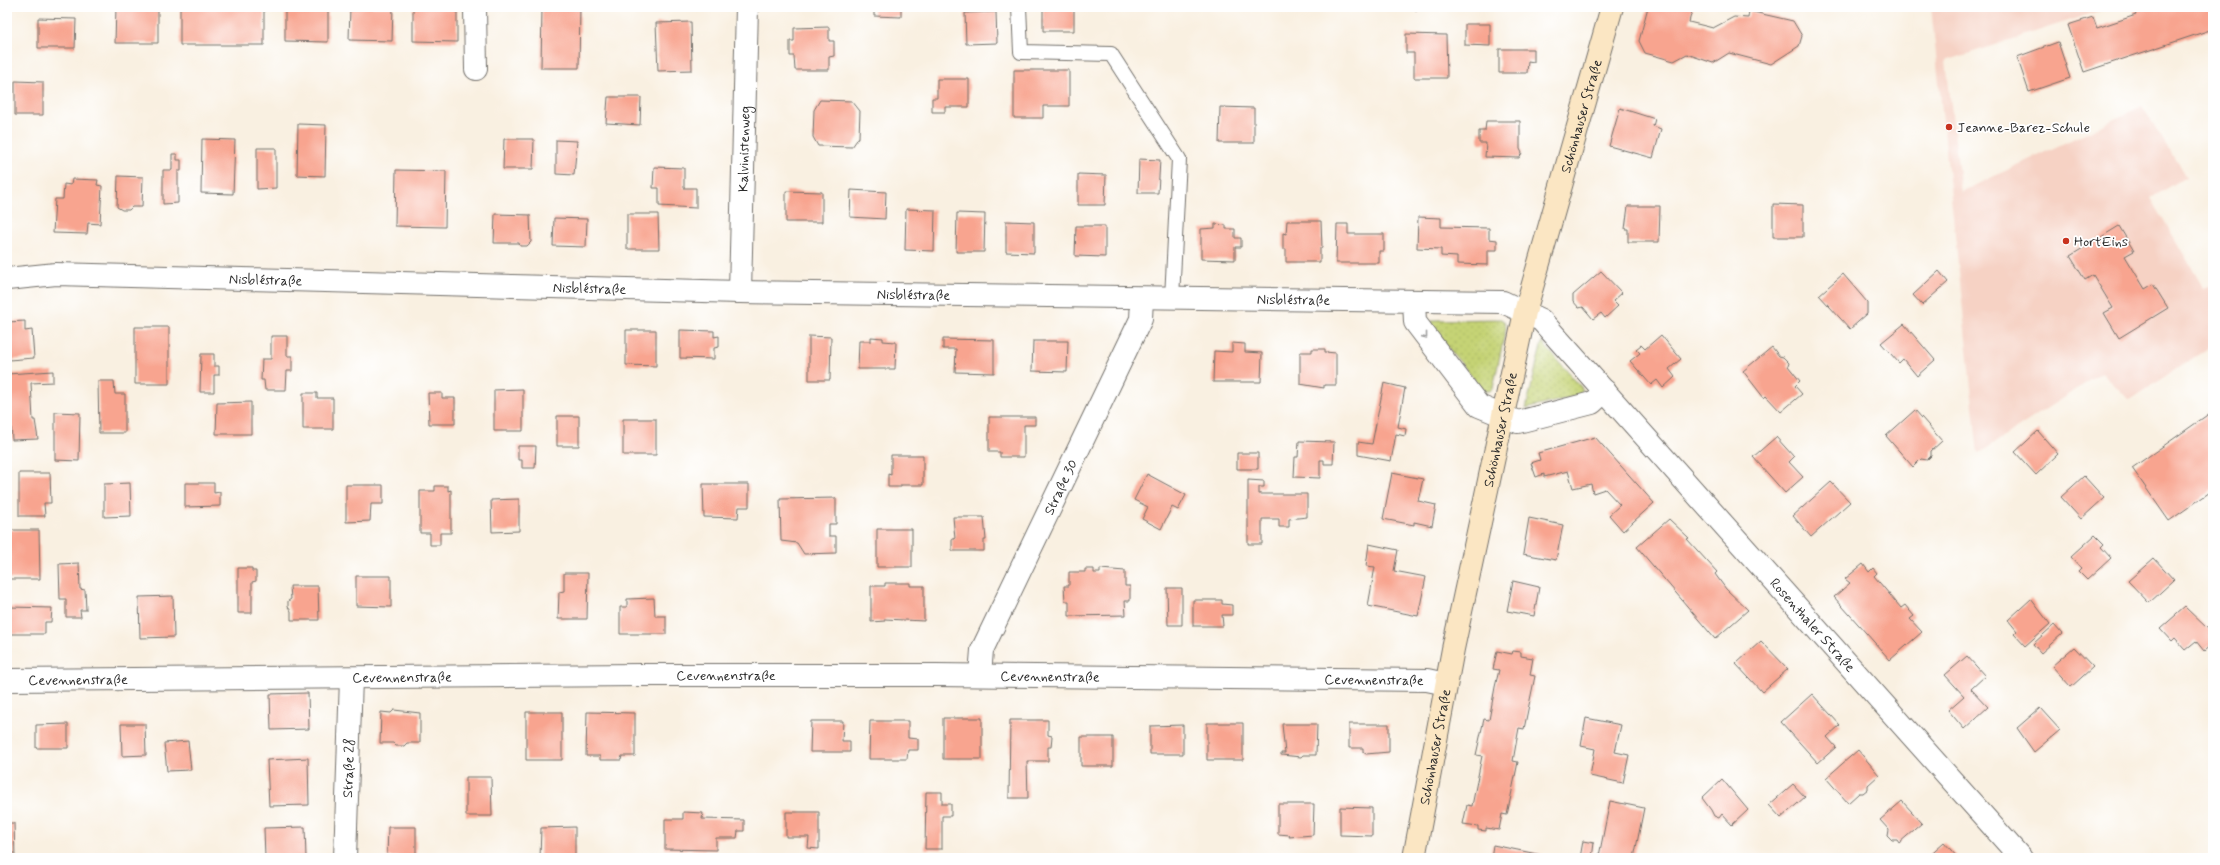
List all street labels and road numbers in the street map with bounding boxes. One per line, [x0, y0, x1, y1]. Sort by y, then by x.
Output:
street label: Schönhauser Straße [1557, 57, 1607, 175]
street label: Kalvinistenweg [734, 106, 756, 192]
street label: Nisbléstraße [229, 271, 303, 290]
street label: Nisbléstraße [553, 279, 627, 299]
street label: Nisbléstraße [877, 286, 950, 305]
street label: Nisbléstraße [1257, 291, 1330, 310]
street label: Schönhauser Straße [1480, 370, 1522, 489]
street label: Straße 30 [1040, 457, 1082, 518]
street label: Rosenthaler Straße [1765, 575, 1859, 676]
street label: Cevennenstraße [676, 667, 776, 685]
street label: Cevennenstraße [1000, 668, 1100, 687]
street label: Cevennenstraße [352, 669, 452, 687]
street label: Cevennenstraße [28, 671, 128, 690]
street label: Cevennenstraße [1324, 671, 1424, 690]
street label: Schönhauser Straße [1416, 688, 1455, 806]
street label: Straße 28 [339, 738, 359, 798]

